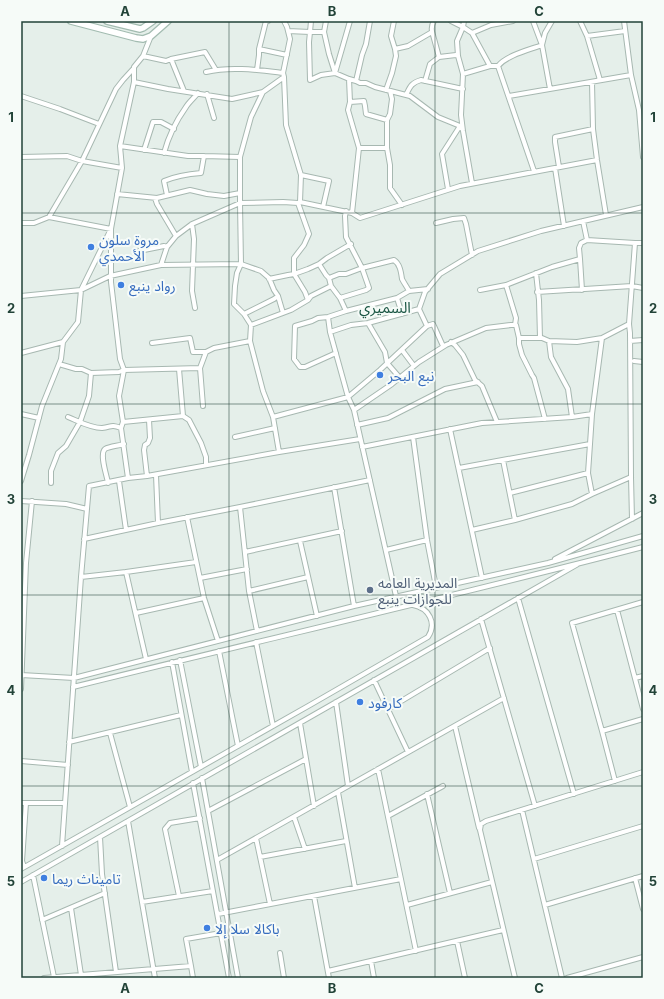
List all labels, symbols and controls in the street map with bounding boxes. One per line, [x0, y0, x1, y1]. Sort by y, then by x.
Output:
text: A [120, 3, 130, 19]
text: B [328, 3, 337, 19]
text: C [534, 3, 544, 19]
text: 1 [8, 109, 14, 125]
text: 1 [650, 109, 656, 125]
place label: مروة سلون الأحمدي [99, 231, 159, 267]
marker: مروة سلون الأحمدي [86, 242, 96, 252]
place label: رواد ينبع [129, 277, 176, 297]
marker: رواد ينبع [116, 280, 126, 290]
district label: السميري [359, 298, 411, 319]
text: 2 [7, 300, 15, 316]
text: 2 [649, 300, 657, 316]
place label: نبع البحر [387, 367, 434, 387]
marker: نبع البحر [375, 370, 385, 380]
text: 3 [7, 491, 15, 507]
text: 3 [649, 491, 657, 507]
place label: المديرية العامه للجوازات ينبع [378, 574, 457, 610]
marker: المديرية العامه للجوازات ينبع [365, 585, 375, 595]
text: 4 [7, 682, 16, 698]
text: 4 [649, 682, 658, 698]
place label: كارفود [368, 694, 402, 712]
marker: كارفود [355, 697, 365, 707]
place label: تاميناث ريما [52, 870, 121, 888]
text: 5 [7, 873, 15, 889]
marker: تاميناث ريما [39, 873, 49, 883]
text: 5 [649, 873, 657, 889]
place label: باكالا سلا إلا [215, 920, 280, 939]
marker: باكالا سلا إلا [202, 923, 212, 933]
text: A [120, 980, 130, 996]
text: B [328, 980, 337, 996]
text: C [534, 980, 544, 996]

